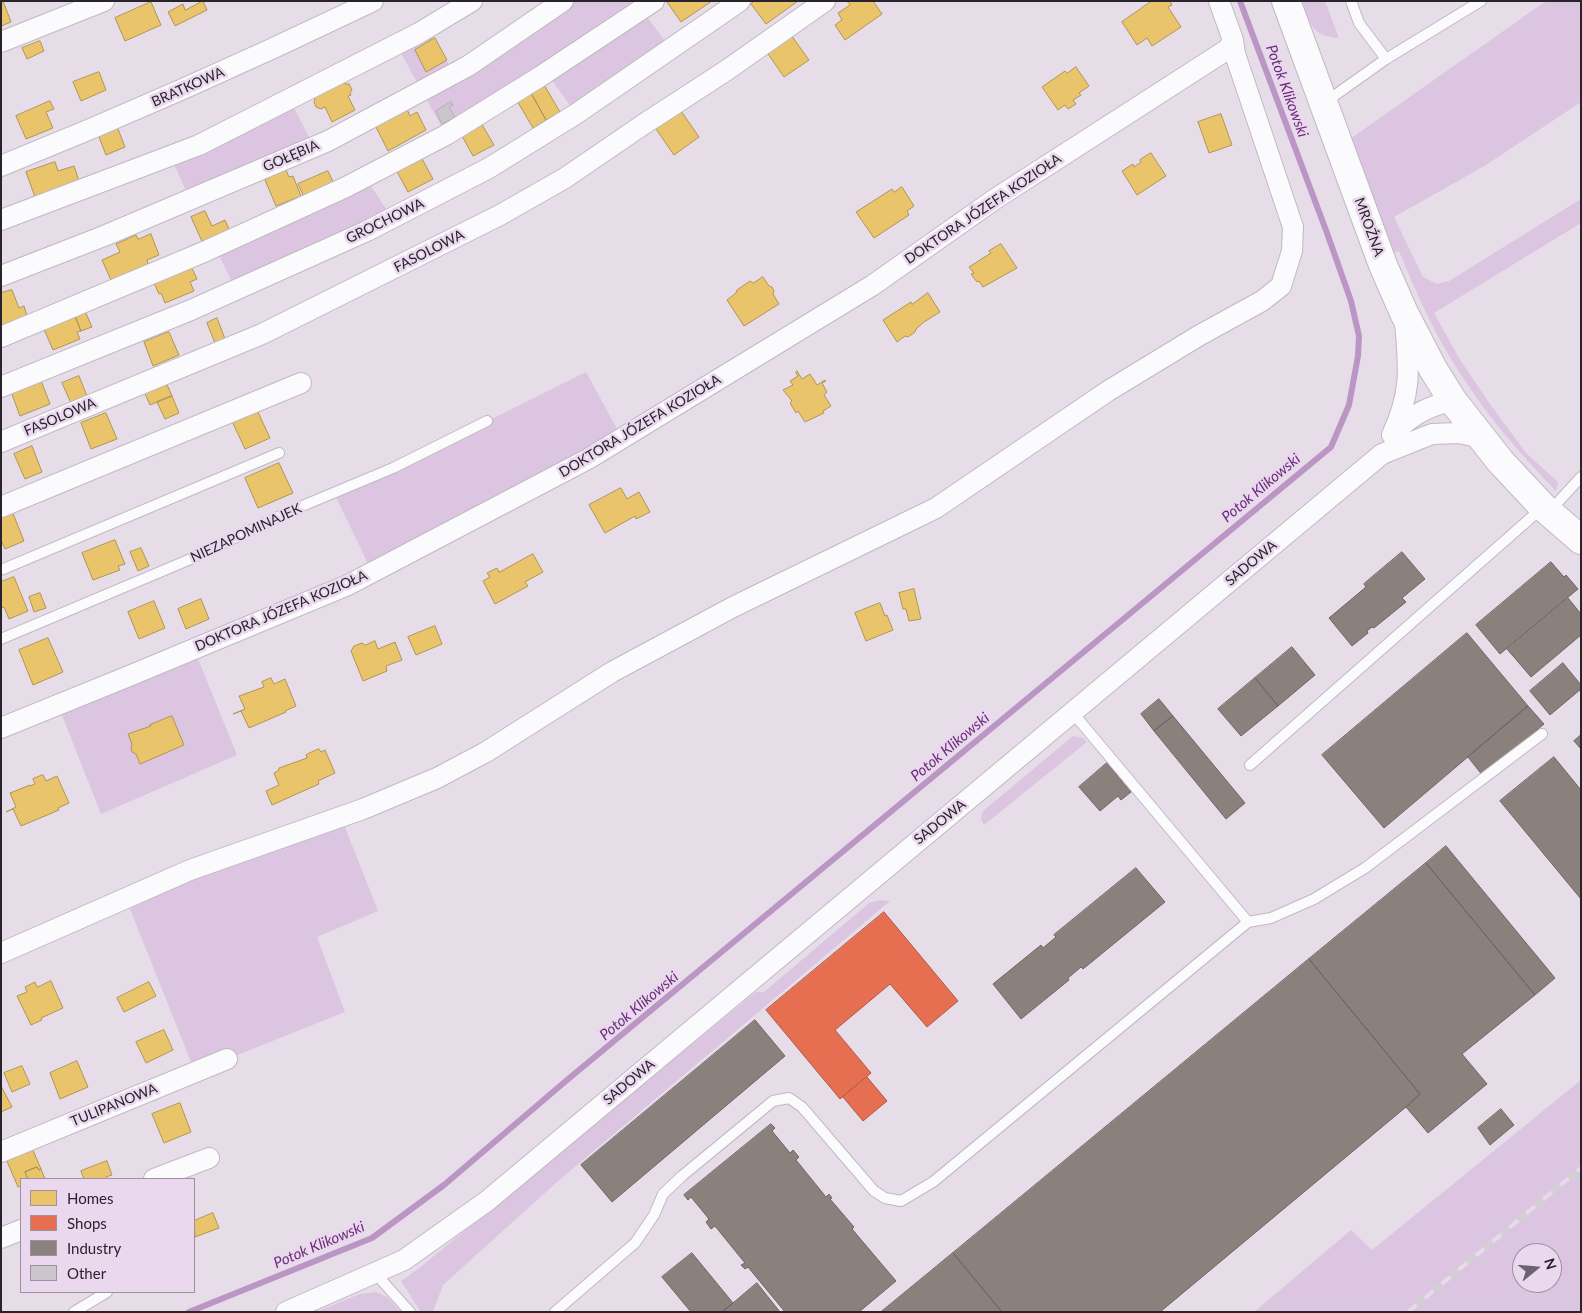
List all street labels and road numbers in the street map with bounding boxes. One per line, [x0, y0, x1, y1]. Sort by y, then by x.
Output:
street label: BRATKOWA [149, 64, 227, 110]
street label: GOŁĘBIA [260, 137, 322, 175]
street label: DOKTORA JÓZEFA KOZIOŁA [901, 150, 1065, 268]
street label: GROCHOWA [343, 195, 427, 247]
street label: MROŹNA [1351, 195, 1387, 259]
street label: FASOLOWA [391, 226, 467, 276]
street label: DOKTORA JÓZEFA KOZIOŁA [556, 371, 724, 481]
street label: FASOLOWA [21, 394, 99, 440]
street label: NIEZAPOMINAJEK [188, 500, 304, 566]
street label: SADOWA [1222, 537, 1280, 589]
street label: DOKTORA JÓZEFA KOZIOŁA [192, 567, 370, 655]
street label: SADOWA [911, 796, 969, 848]
street label: SADOWA [600, 1056, 658, 1108]
street label: TULIPANOWA [68, 1080, 160, 1130]

